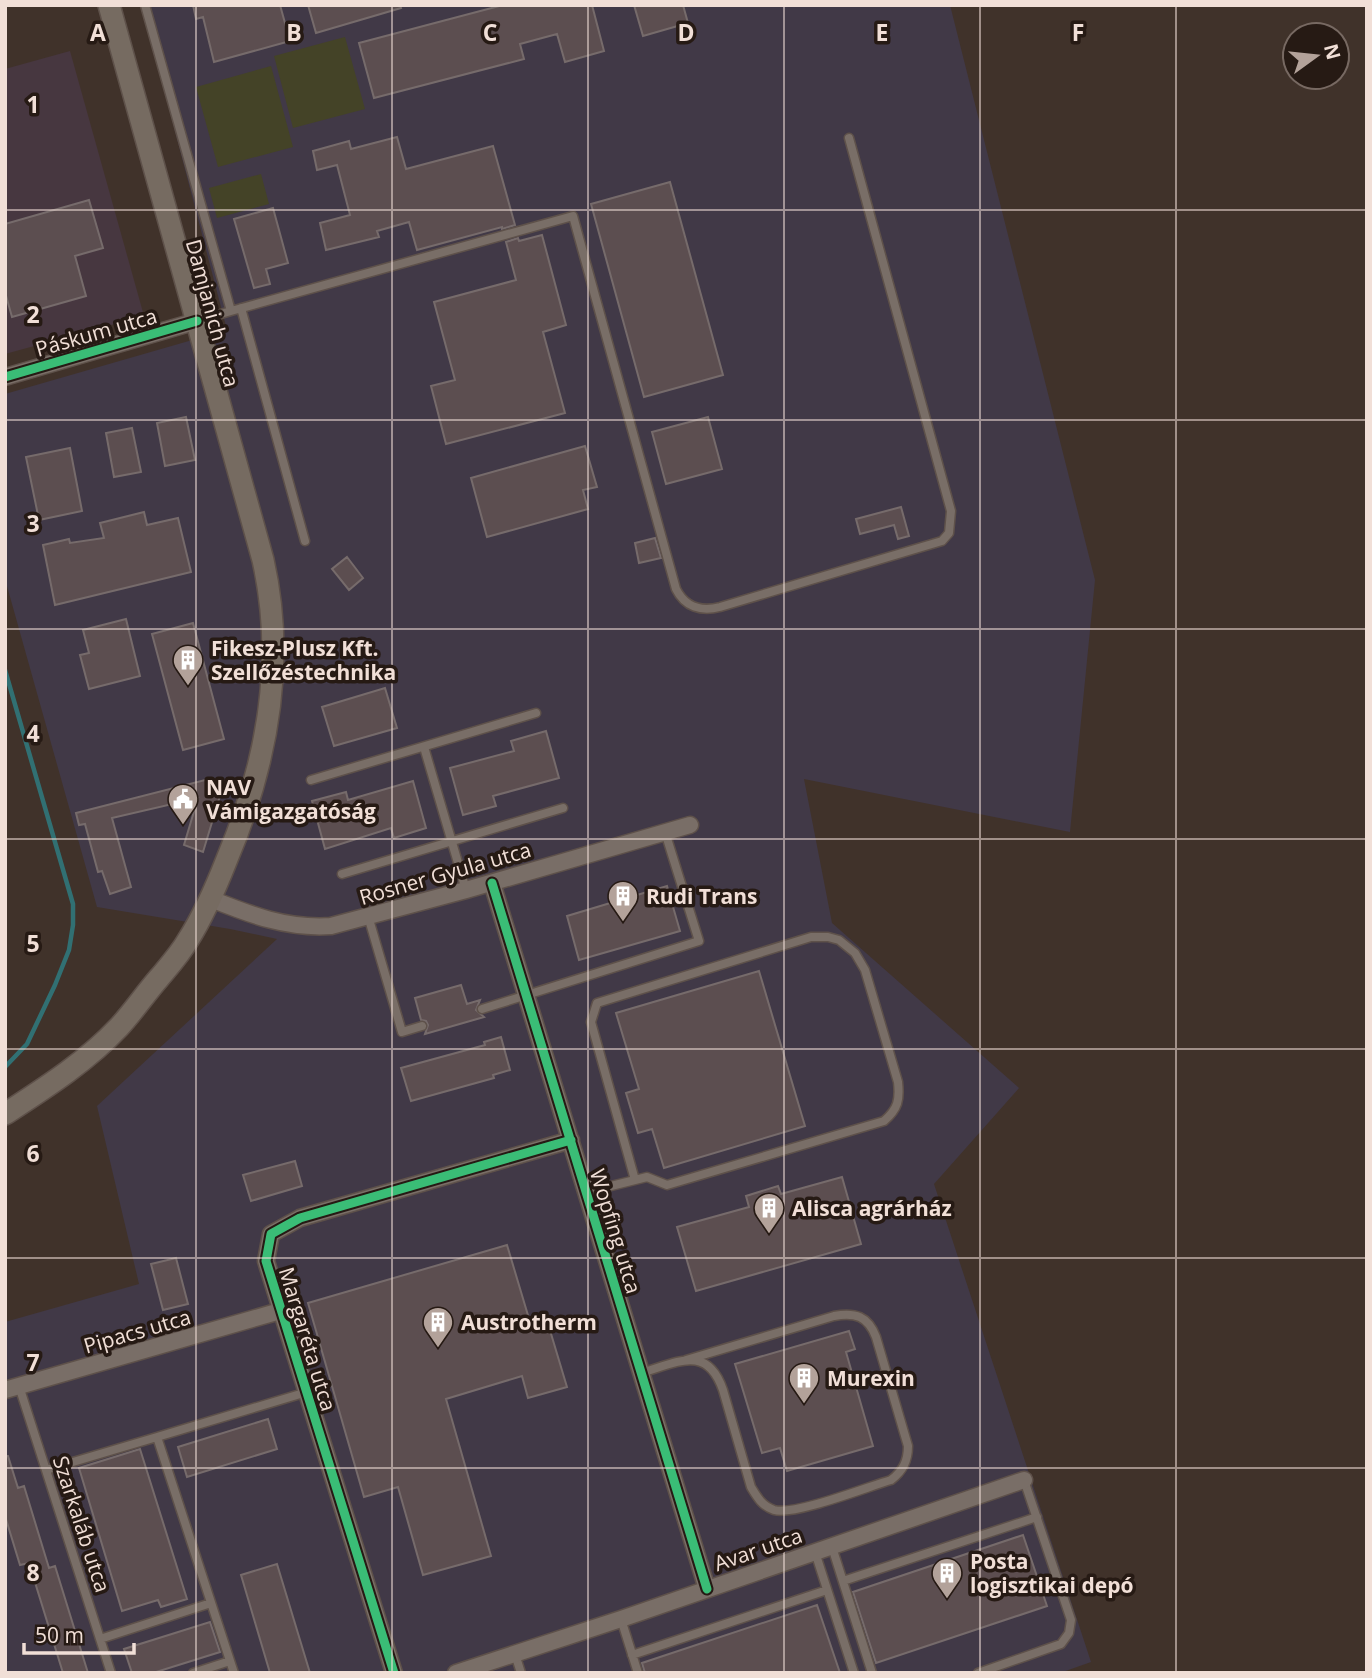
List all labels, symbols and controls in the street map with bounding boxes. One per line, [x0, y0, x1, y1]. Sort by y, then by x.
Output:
text: A [90, 16, 106, 48]
text: B [286, 16, 302, 48]
text: C [483, 16, 497, 48]
text: D [677, 16, 695, 48]
text: E [876, 16, 888, 48]
text: F [1072, 16, 1084, 48]
north arrow [1281, 21, 1351, 91]
text: N [1318, 41, 1347, 62]
text: 1 [26, 88, 40, 120]
street label: Damjanich utca [180, 236, 246, 390]
text: 2 [26, 298, 40, 330]
street label: Páskum utca [32, 301, 160, 363]
text: 3 [26, 507, 40, 539]
place label: Fikesz-Plusz Kft. Szellőzéstechnika [211, 634, 396, 686]
building icon: Fikesz-Plusz Kft. Szellőzéstechnika [171, 643, 205, 687]
text: 4 [26, 717, 40, 749]
place label: NAV Vámigazgatóság [206, 773, 376, 825]
public building icon: NAV Vámigazgatóság [166, 782, 200, 826]
street label: Rosner Gyula utca [356, 835, 534, 911]
building icon: Rudi Trans [606, 879, 640, 923]
place label: Rudi Trans [646, 882, 757, 910]
text: 5 [26, 927, 40, 959]
text: 6 [26, 1137, 40, 1169]
street label: Wopfing utca [584, 1165, 648, 1297]
building icon: Alisca agrárház [752, 1191, 786, 1235]
place label: Alisca agrárház [792, 1194, 952, 1222]
street label: Margaréta utca [273, 1264, 343, 1414]
street label: Pipacs utca [80, 1302, 194, 1360]
building icon: Austrotherm [421, 1305, 455, 1349]
place label: Austrotherm [461, 1308, 597, 1336]
text: 7 [26, 1346, 40, 1378]
building icon: Murexin [787, 1361, 821, 1405]
place label: Murexin [827, 1364, 915, 1392]
street label: Szarkaláb utca [47, 1452, 117, 1596]
street label: Avar utca [710, 1521, 806, 1577]
place label: Posta logisztikai depó [970, 1547, 1133, 1599]
text: 8 [26, 1556, 40, 1588]
building icon: Posta logisztikai depó [930, 1556, 964, 1600]
scale bar [24, 1612, 135, 1656]
text: 50 m [35, 1621, 84, 1649]

